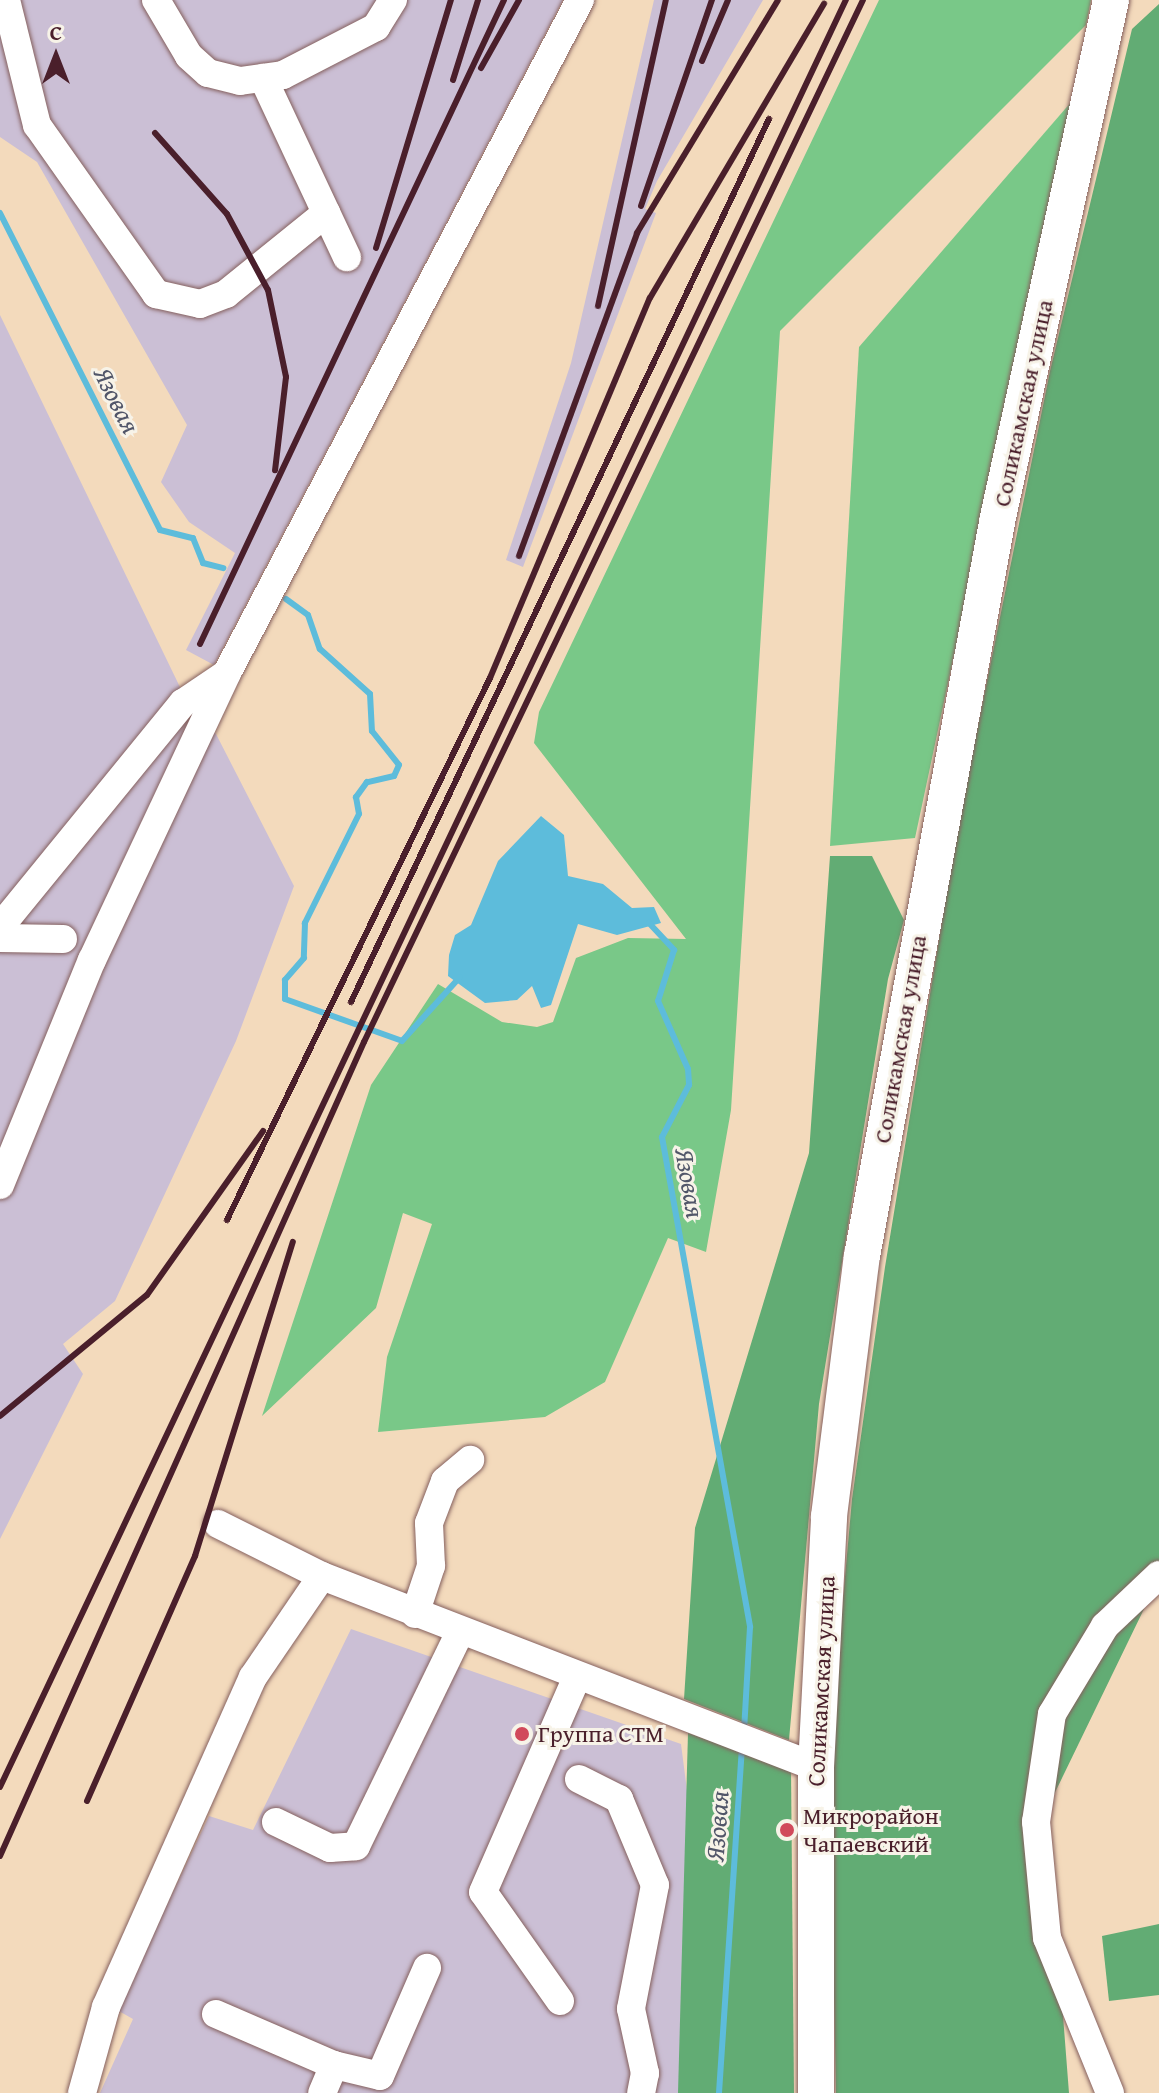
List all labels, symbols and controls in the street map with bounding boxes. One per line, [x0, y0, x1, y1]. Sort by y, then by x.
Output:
north arrow [16, 16, 96, 96]
text: С [50, 16, 62, 48]
street label: Соликамская улица [987, 297, 1059, 509]
water label: Язовая [87, 361, 147, 439]
street label: Соликамская улица [868, 933, 932, 1145]
water label: Язовая [668, 1145, 712, 1221]
street label: Соликамская улица [801, 1575, 841, 1787]
place label: Группа СТМ [538, 1720, 664, 1748]
marker: Группа СТМ [513, 1725, 531, 1743]
water label: Язовая [699, 1790, 735, 1862]
place label: Микрорайон Чапаевский [803, 1802, 939, 1858]
marker: Микрорайон Чапаевский [778, 1821, 796, 1839]

